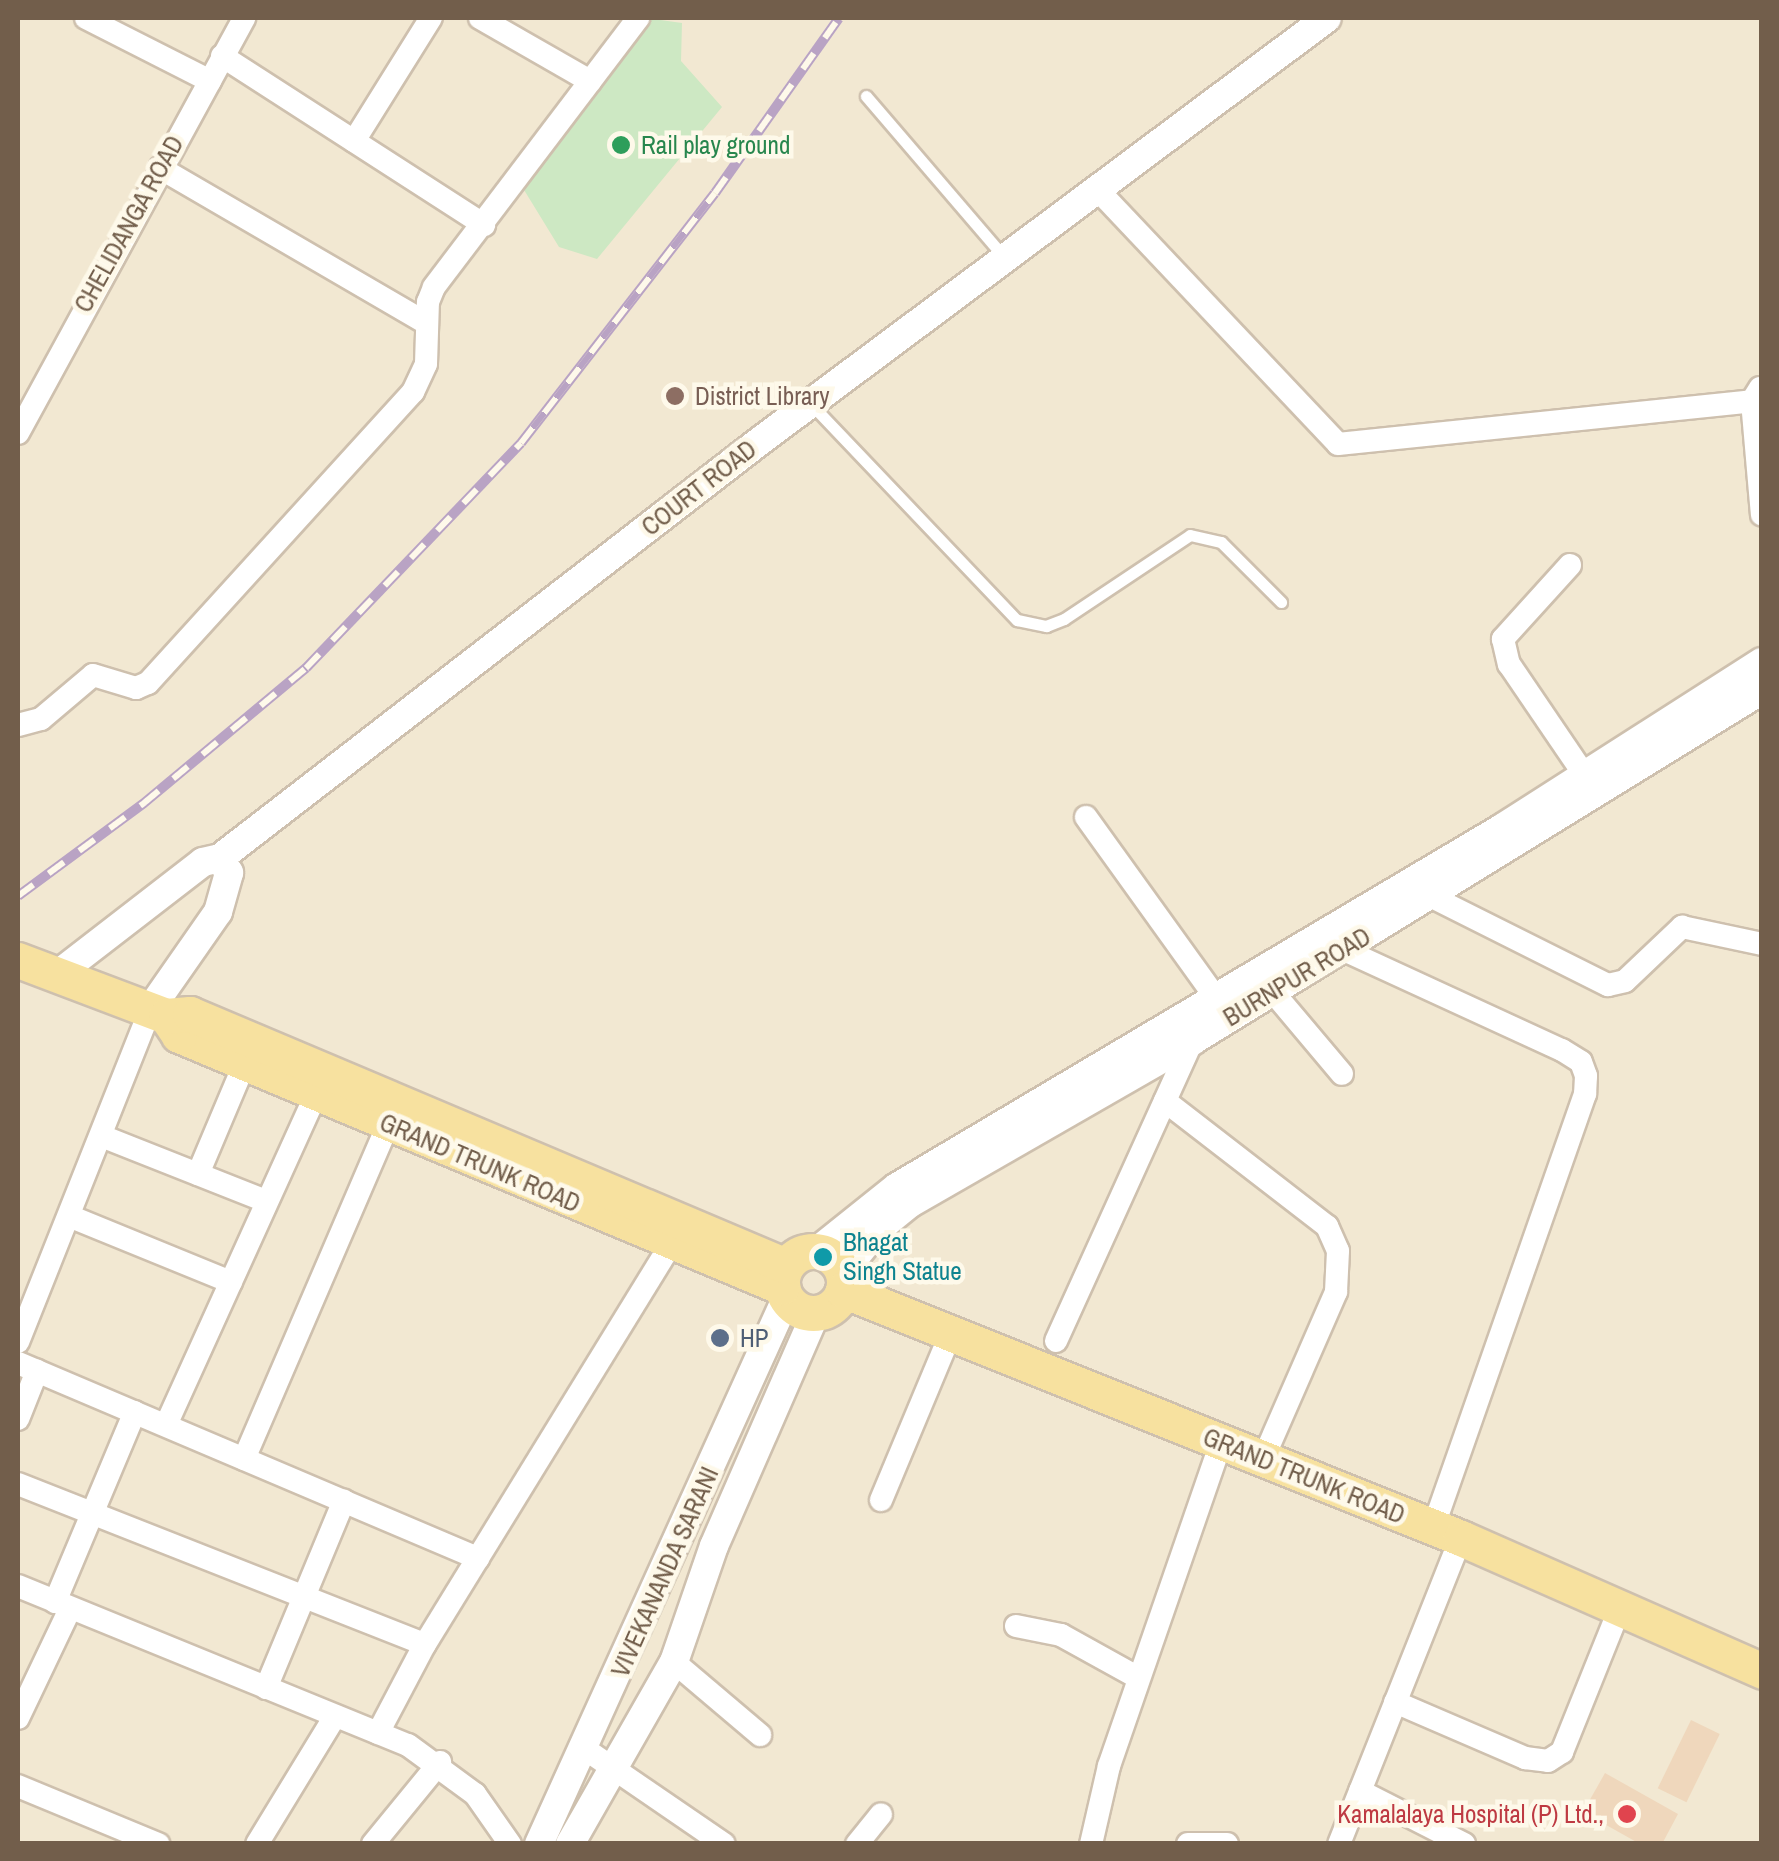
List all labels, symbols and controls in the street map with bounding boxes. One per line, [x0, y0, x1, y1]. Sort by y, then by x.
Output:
street label: CHELIDANGA ROAD [68, 130, 190, 318]
place label: Rail play ground [641, 130, 790, 160]
marker: Rail play ground [610, 134, 632, 156]
place label: District Library [695, 381, 829, 411]
marker: District Library [664, 385, 686, 407]
street label: COURT ROAD [636, 434, 762, 542]
street label: BURNPUR ROAD [1218, 921, 1376, 1033]
street label: GRAND TRUNK ROAD [375, 1107, 585, 1219]
place label: Bhagat Singh Statue [843, 1228, 962, 1287]
marker: Bhagat Singh Statue [812, 1246, 834, 1268]
place label: HP [740, 1323, 768, 1353]
marker: HP [709, 1327, 731, 1349]
street label: GRAND TRUNK ROAD [1199, 1422, 1409, 1530]
street label: VIVEKANANDA SARANI [605, 1462, 725, 1682]
place label: Kamalalaya Hospital (P) Ltd., [1337, 1799, 1604, 1829]
marker: Kamalalaya Hospital (P) Ltd., [1614, 1801, 1640, 1827]

